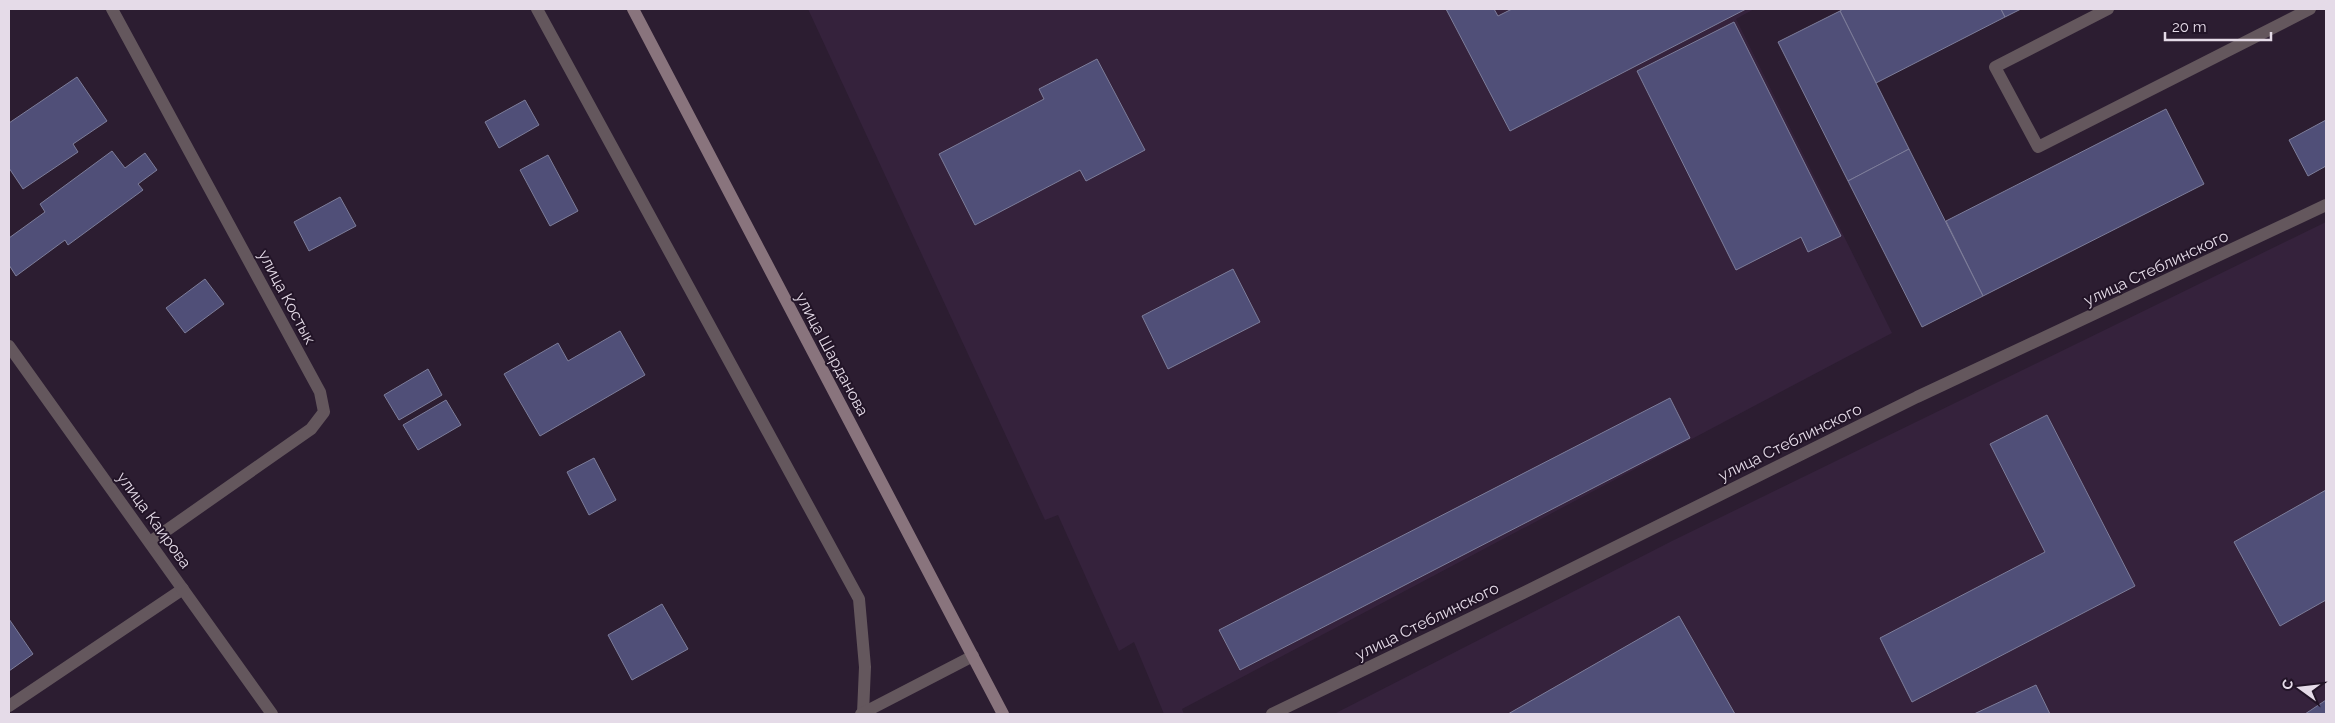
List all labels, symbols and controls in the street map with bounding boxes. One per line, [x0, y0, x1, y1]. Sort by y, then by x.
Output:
scale bar [2165, 10, 2271, 42]
text: 20 m [2172, 18, 2207, 36]
street label: улица Стеблинского [2081, 226, 2231, 310]
street label: улица Костык [254, 247, 320, 347]
street label: улица Шарданова [791, 289, 873, 419]
street label: улица Стеблинского [1715, 399, 1865, 485]
street label: улица Каирова [113, 468, 195, 572]
street label: улица Стеблинского [1352, 578, 1502, 664]
north arrow [2275, 663, 2325, 713]
text: С [2278, 678, 2297, 691]

